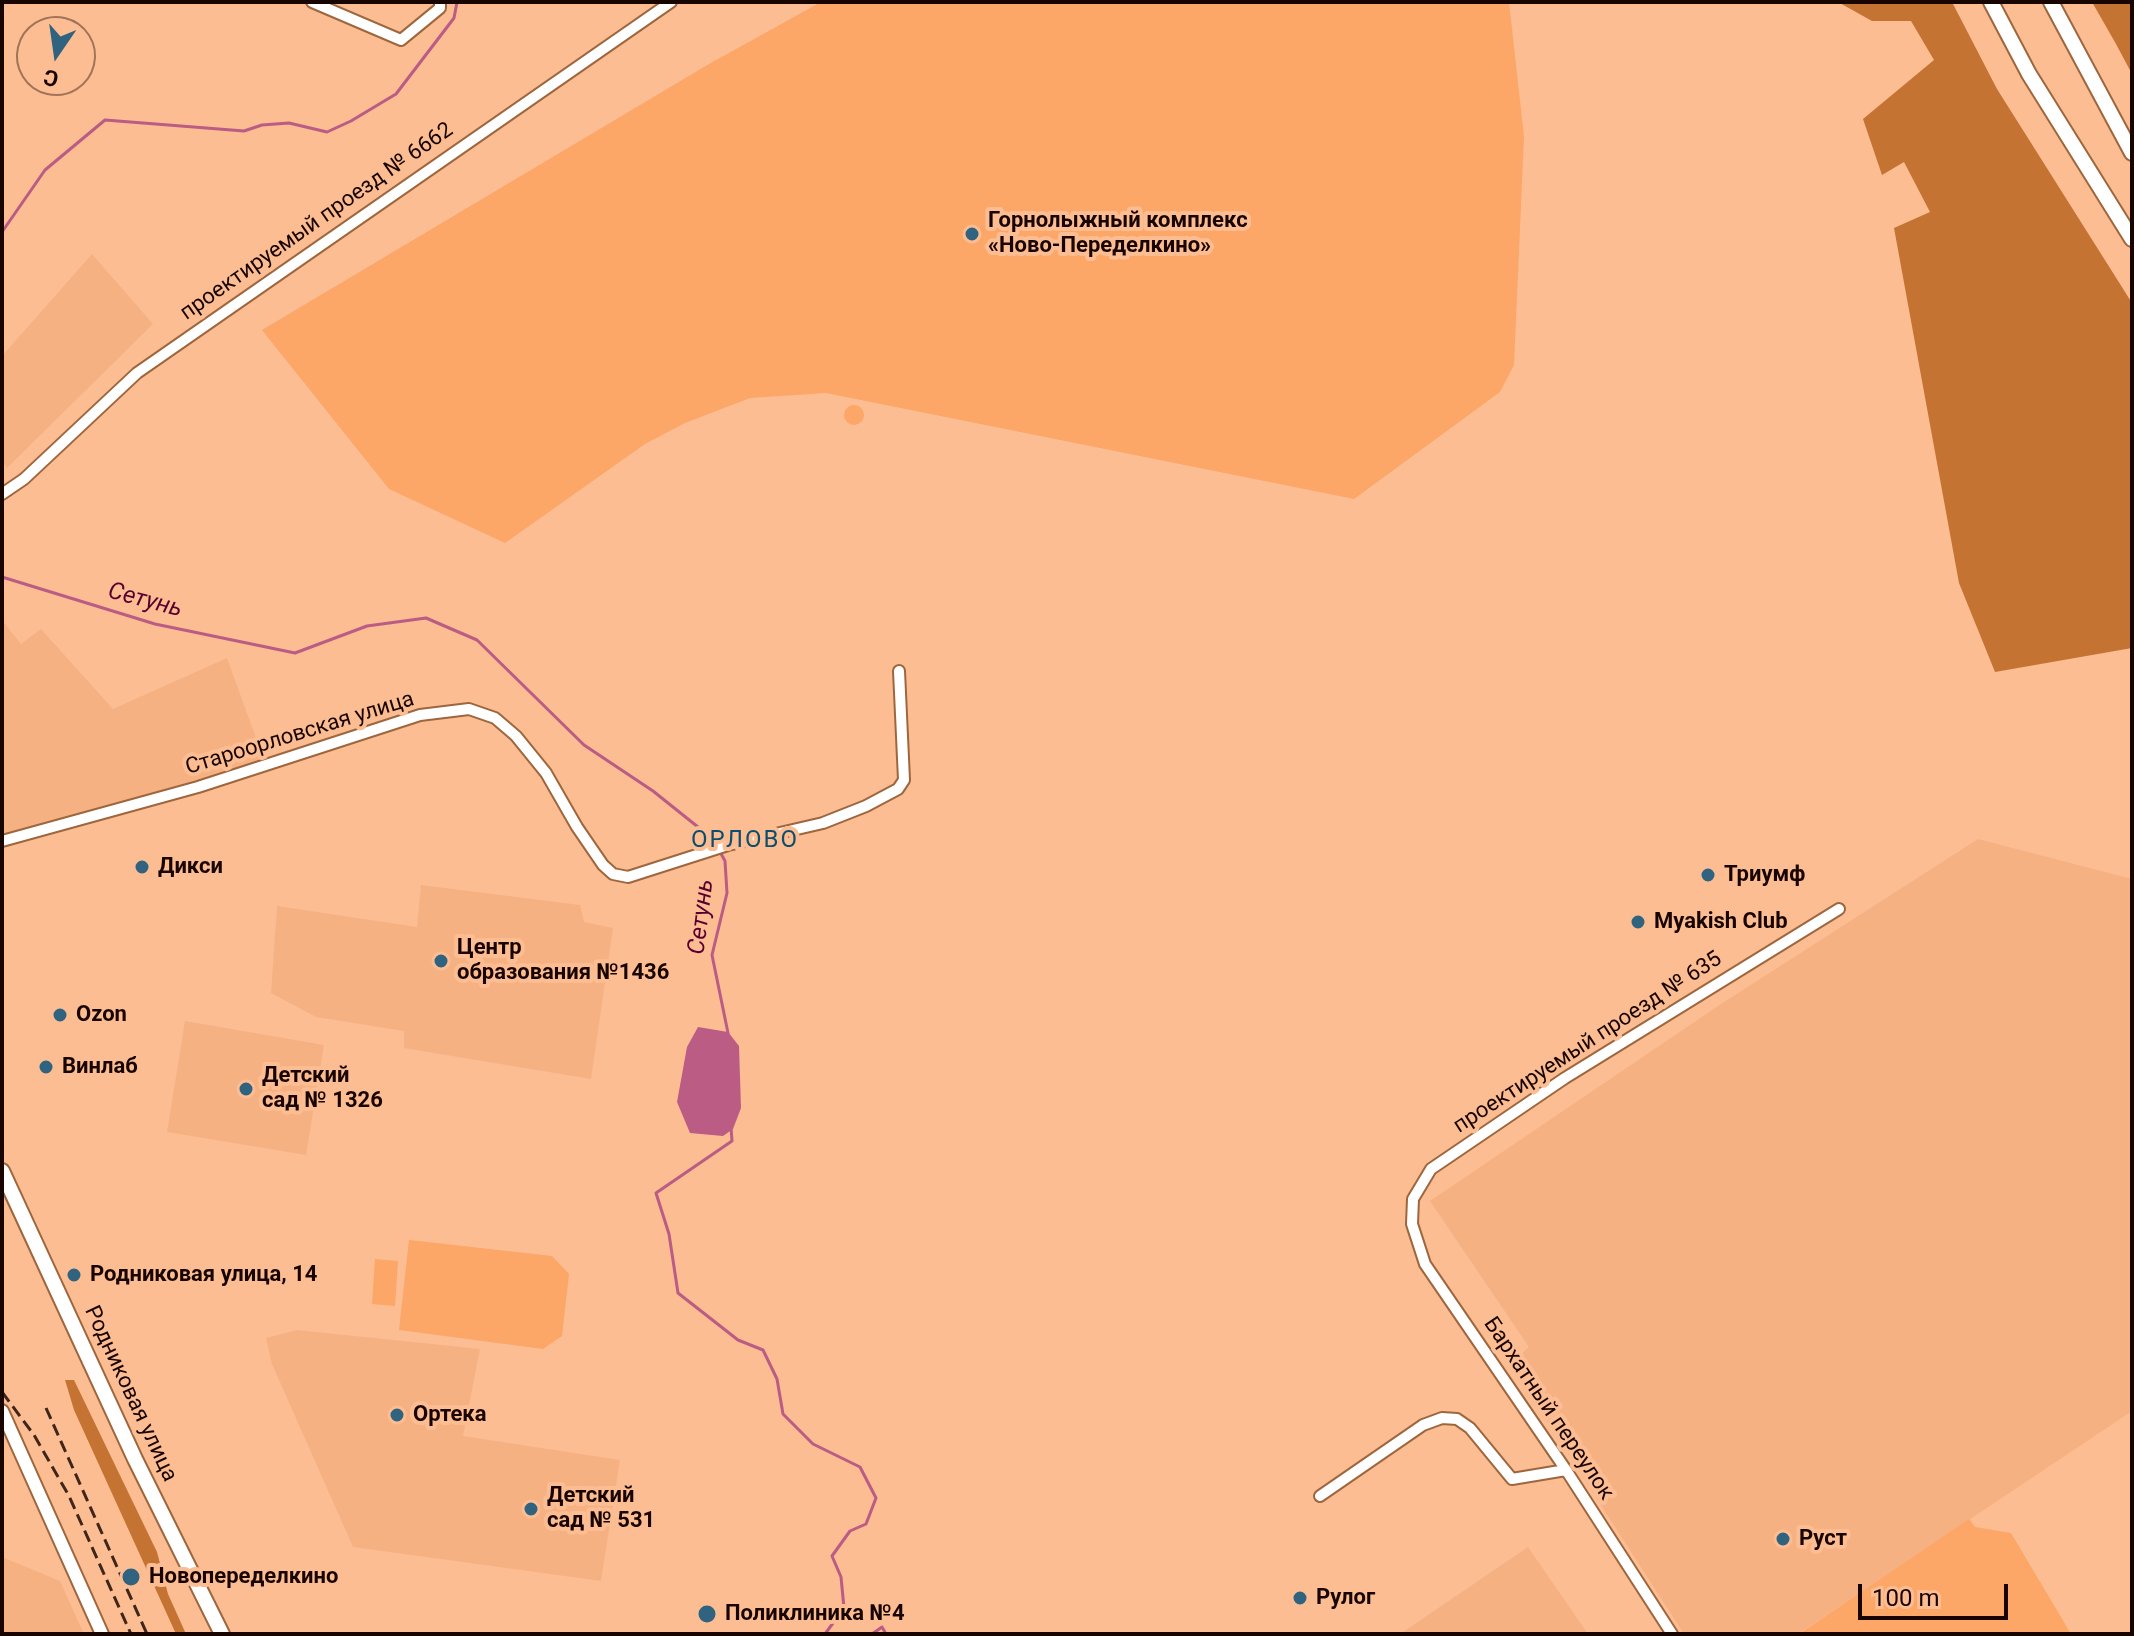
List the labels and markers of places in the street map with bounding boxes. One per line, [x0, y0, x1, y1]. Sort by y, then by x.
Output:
place label: Горнолыжный комплекс «Ново-Переделкино» [988, 208, 1248, 260]
marker: Горнолыжный комплекс «Ново-Переделкино» [963, 225, 981, 243]
place label: Дикси [158, 854, 223, 880]
marker: Дикси [133, 858, 151, 876]
place label: Триумф [1724, 862, 1805, 888]
marker: Триумф [1699, 866, 1717, 884]
place label: Myakish Club [1654, 909, 1788, 935]
marker: Myakish Club [1629, 913, 1647, 931]
place label: Центр образования №1436 [457, 935, 669, 986]
marker: Центр образования №1436 [432, 952, 450, 970]
place label: Ozon [76, 1002, 127, 1028]
marker: Ozon [51, 1006, 69, 1024]
place label: Винлаб [62, 1054, 138, 1080]
marker: Винлаб [37, 1058, 55, 1076]
place label: Детский сад № 1326 [262, 1063, 383, 1114]
marker: Детский сад № 1326 [237, 1080, 255, 1098]
place label: Родниковая улица, 14 [90, 1262, 317, 1288]
marker: Родниковая улица, 14 [65, 1266, 83, 1284]
place label: Ортека [413, 1402, 486, 1428]
marker: Ортека [388, 1406, 406, 1424]
place label: Детский сад № 531 [547, 1483, 655, 1534]
marker: Детский сад № 531 [522, 1500, 540, 1518]
place label: Руст [1799, 1526, 1847, 1552]
marker: Руст [1774, 1530, 1792, 1548]
place label: Новопеределкино [149, 1564, 338, 1590]
marker: Новопеределкино [120, 1566, 142, 1588]
place label: Рулог [1316, 1585, 1375, 1611]
marker: Рулог [1291, 1589, 1309, 1607]
place label: Поликлиника №4 [725, 1601, 905, 1627]
marker: Поликлиника №4 [696, 1603, 718, 1625]

